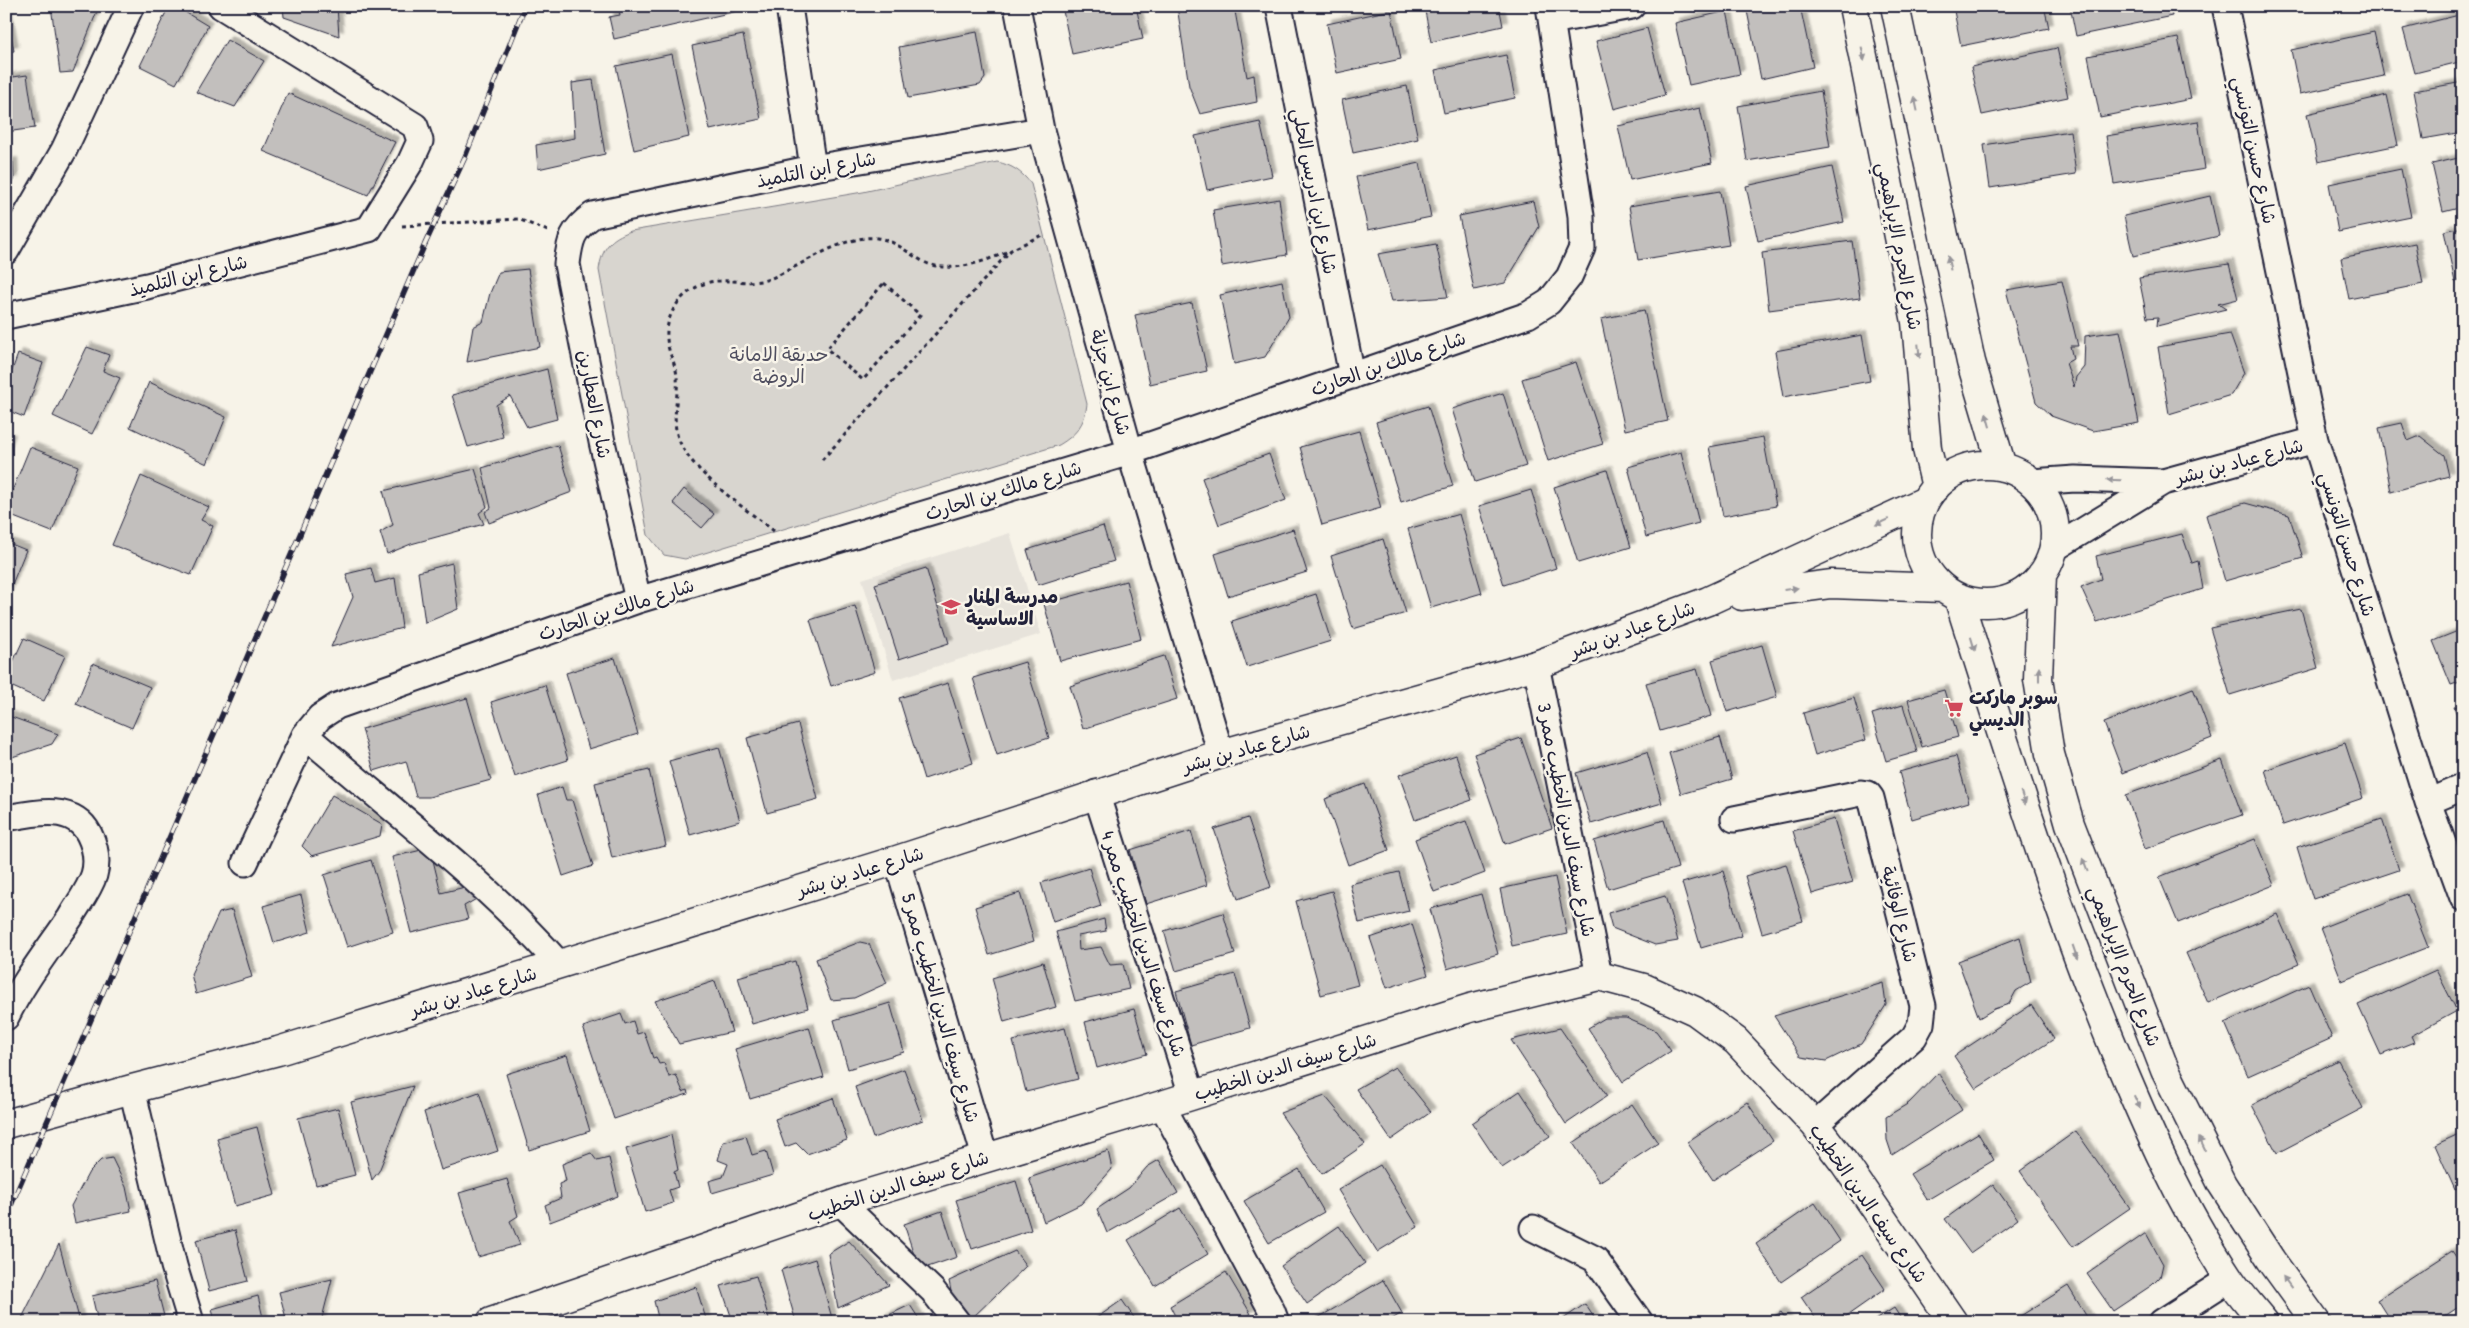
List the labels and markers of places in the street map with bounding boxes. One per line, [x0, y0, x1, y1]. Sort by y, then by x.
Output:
place label: مدرسة المنار الاساسية [964, 583, 1058, 631]
school or university icon: مدرسة المنار الاساسية [940, 596, 962, 618]
place label: سوبر ماركت الديسي [1969, 684, 2058, 736]
supermarket icon: سوبر ماركت الديسي [1943, 697, 1965, 719]

